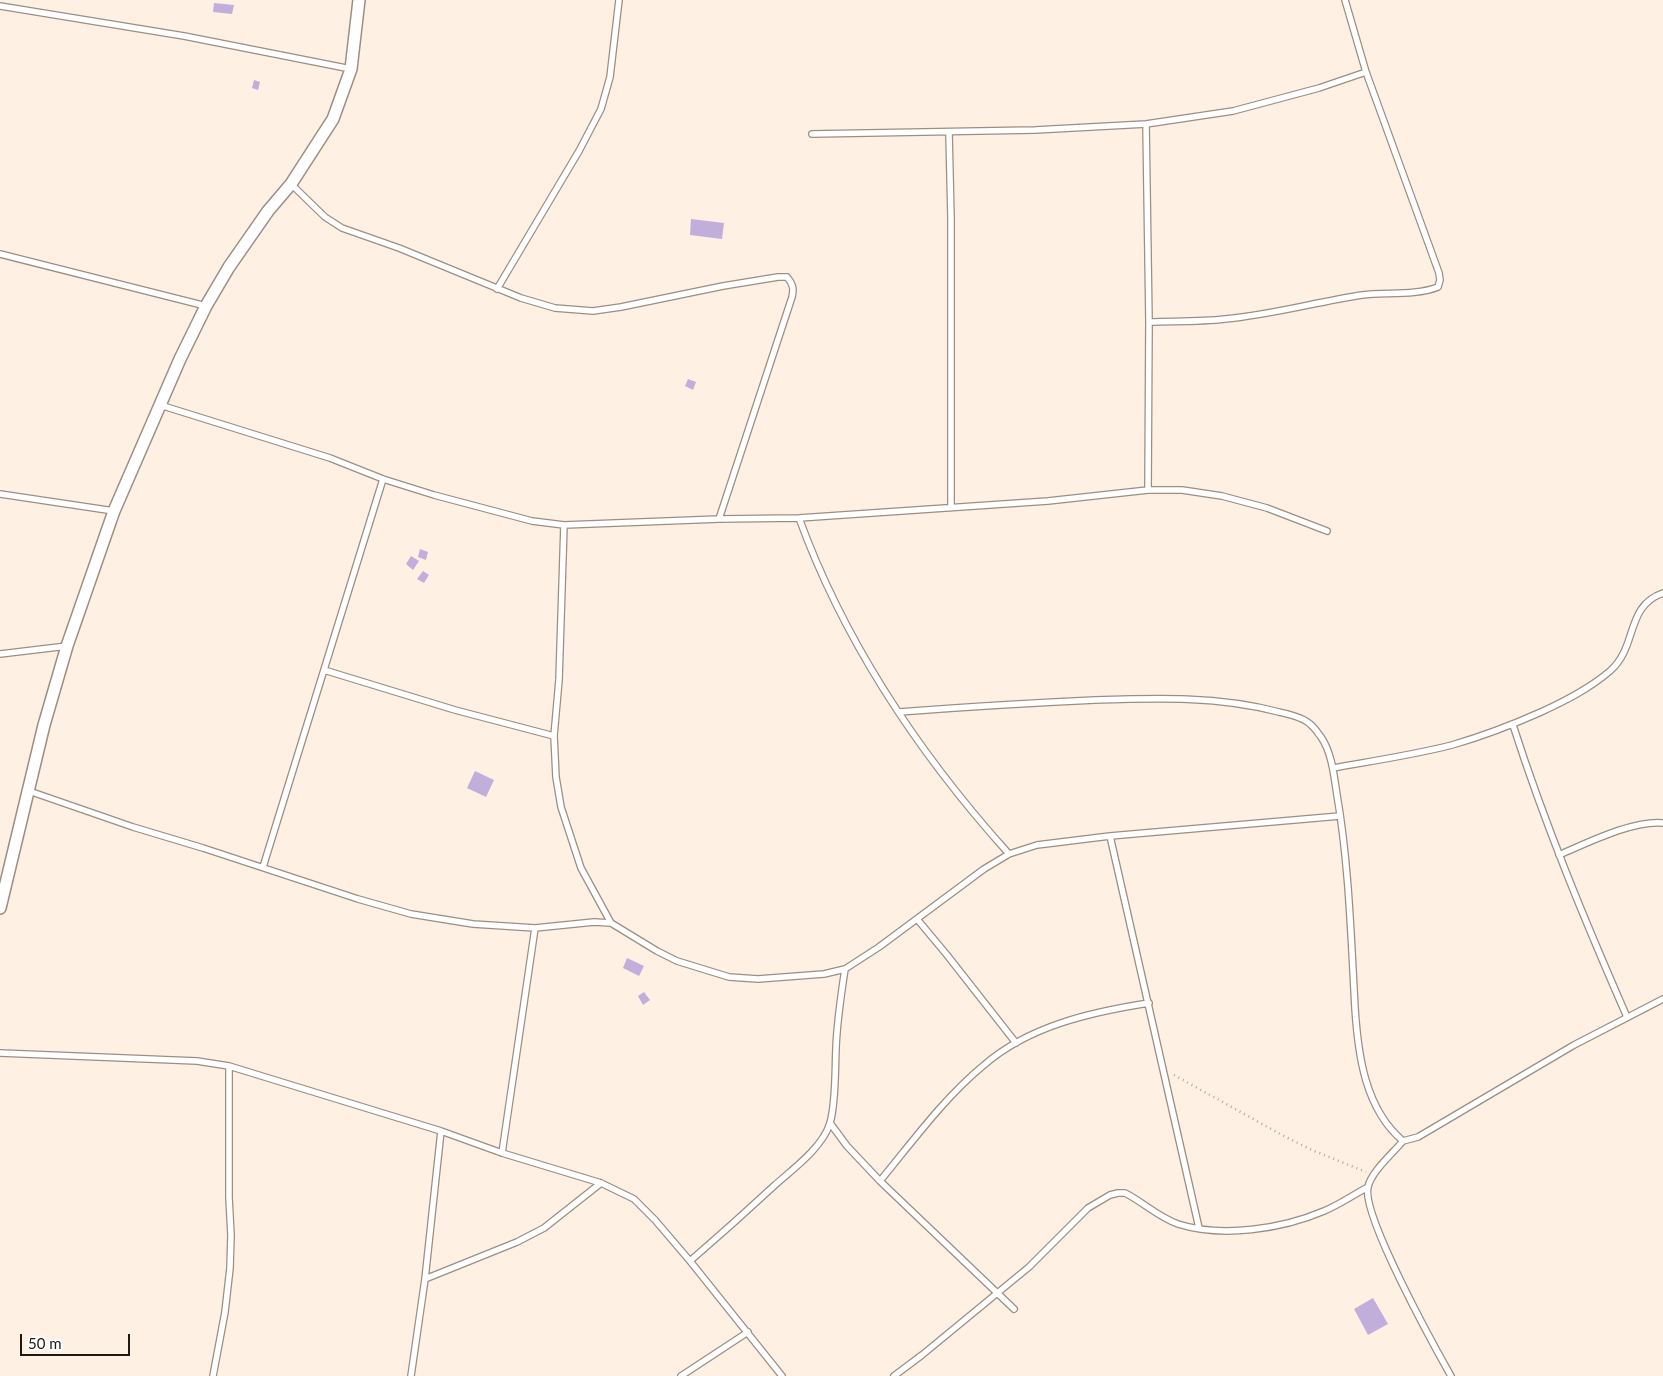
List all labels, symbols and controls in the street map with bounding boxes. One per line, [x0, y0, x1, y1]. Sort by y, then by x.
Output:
scale bar [22, 1324, 132, 1356]
text: 50 m [28, 1334, 62, 1352]

